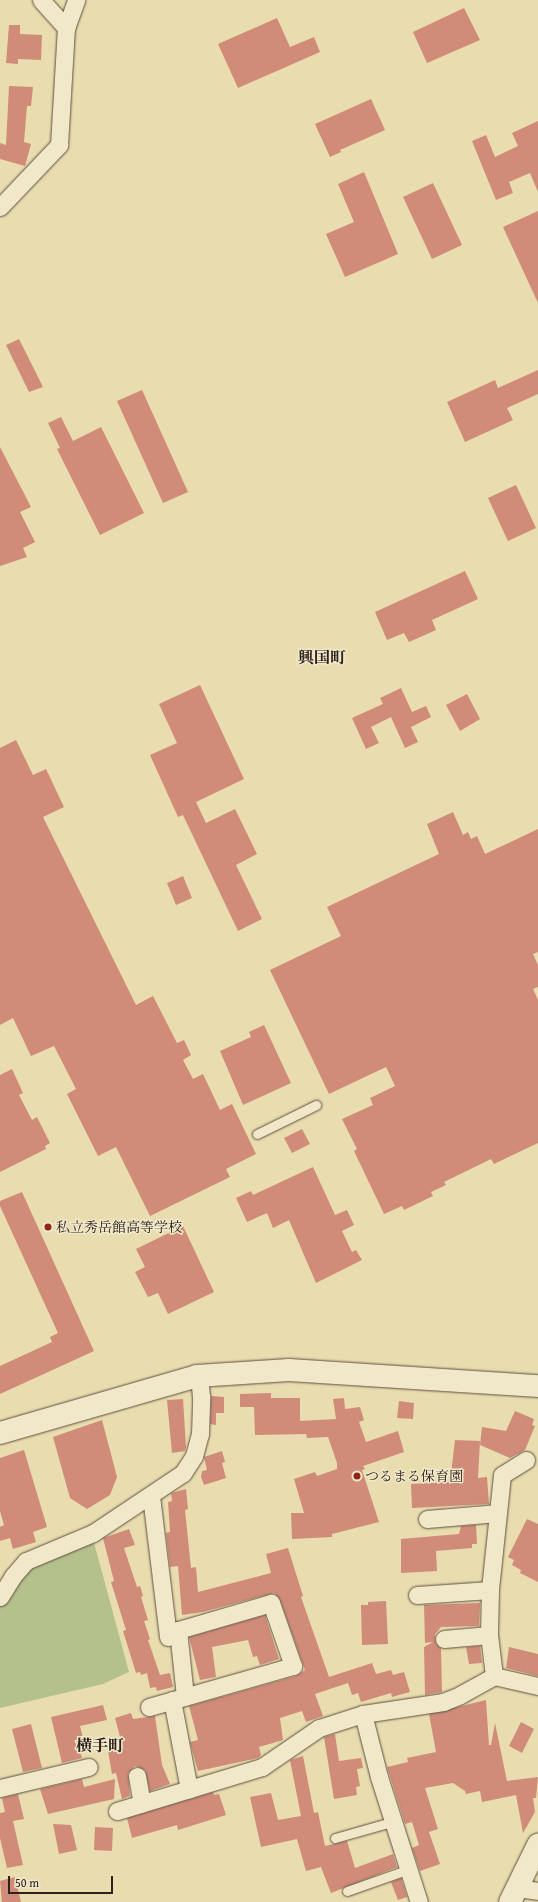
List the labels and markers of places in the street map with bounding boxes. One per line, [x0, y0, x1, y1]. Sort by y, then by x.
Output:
place label: 私立秀岳館高等学校 [56, 1219, 182, 1235]
marker: 私立秀岳館高等学校 [43, 1222, 53, 1232]
place label: つるまる保育園 [365, 1468, 463, 1484]
marker: つるまる保育園 [352, 1471, 362, 1481]

